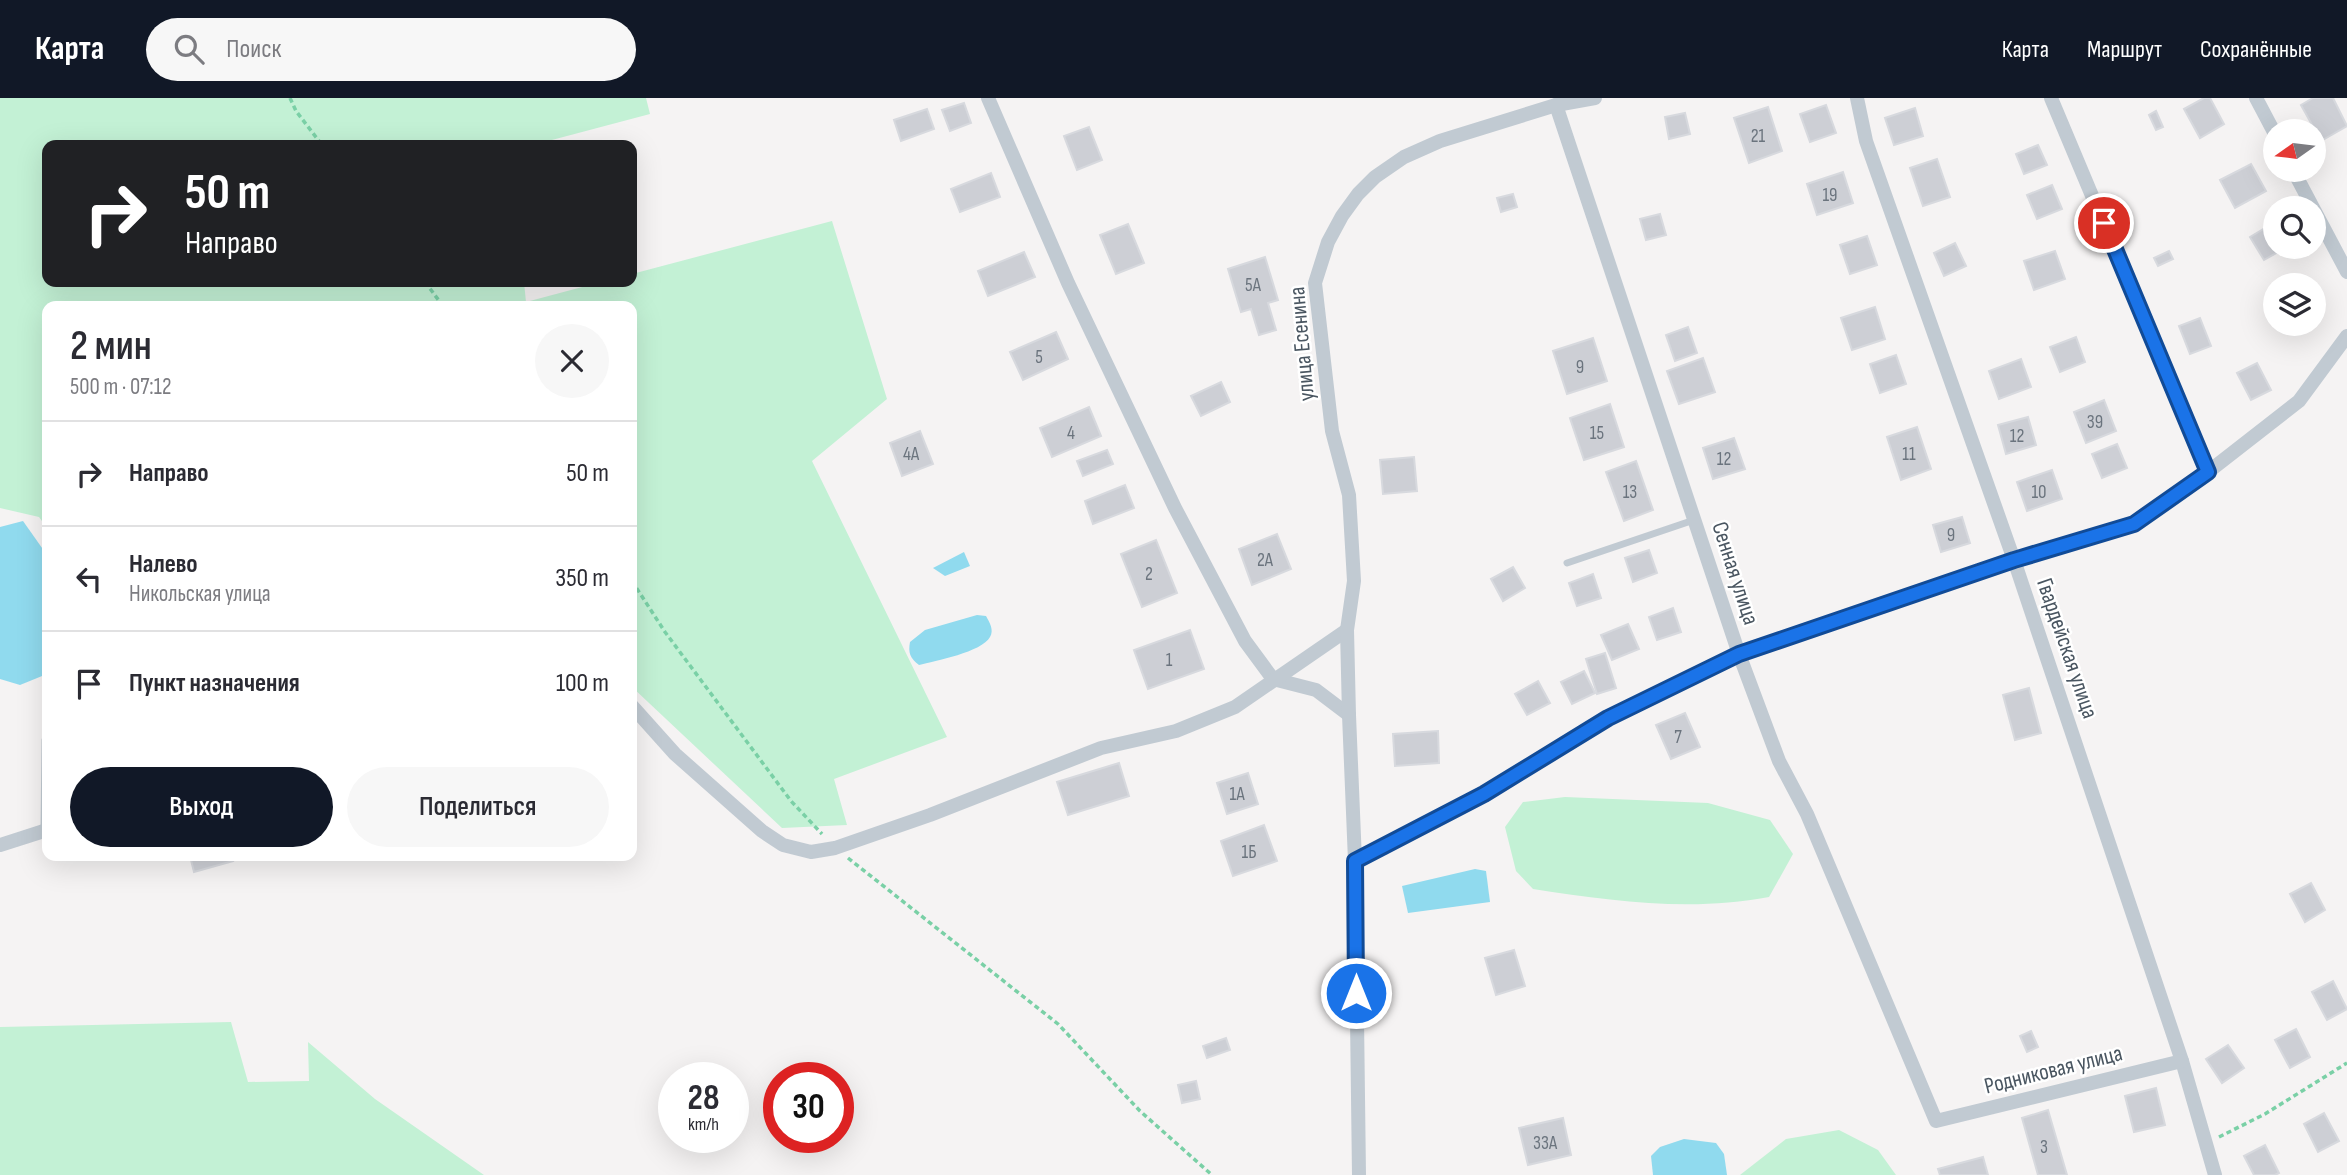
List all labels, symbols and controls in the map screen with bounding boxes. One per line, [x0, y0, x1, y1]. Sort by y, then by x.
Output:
search box [146, 18, 636, 81]
text: Карта [35, 29, 104, 69]
icon: search [170, 30, 208, 68]
text: Поиск [226, 34, 281, 65]
text: Карта [2002, 35, 2049, 64]
text: Маршрут [2087, 35, 2162, 64]
text: Сохранённые [2200, 35, 2312, 64]
north arrow [2263, 119, 2326, 182]
map controls [2263, 119, 2326, 336]
house number: 21 [1751, 125, 1766, 148]
text: 50 m [185, 164, 270, 223]
icon: right [70, 168, 161, 259]
house number: 19 [1822, 184, 1838, 207]
pin [2074, 193, 2134, 253]
button: search [2263, 196, 2326, 259]
icon: arrive [2085, 204, 2123, 242]
text: Направо [185, 224, 278, 263]
button: layers [2263, 273, 2326, 336]
house number: 5А [1245, 274, 1262, 297]
street label: улица Есенина [1283, 286, 1321, 402]
text: 2 мин [70, 321, 152, 372]
button: close [535, 324, 609, 398]
house number: 5 [1035, 346, 1043, 369]
house number: 9 [1576, 356, 1584, 379]
text: 500 m · 07:12 [70, 373, 171, 401]
house number: 39 [2087, 411, 2103, 434]
house number: 4 [1067, 422, 1075, 445]
house number: 15 [1590, 422, 1604, 445]
house number: 12 [2010, 425, 2024, 448]
house number: 4А [903, 443, 920, 466]
house number: 11 [1902, 443, 1916, 466]
house number: 12 [1717, 448, 1731, 471]
icon: right [70, 455, 108, 493]
text: Направо [129, 458, 208, 489]
text: 50 m [566, 458, 609, 489]
house number: 13 [1623, 481, 1637, 504]
house number: 10 [2031, 481, 2047, 504]
street label: Сенная улица [1705, 518, 1765, 628]
house number: 9 [1947, 524, 1955, 547]
text: Налево [129, 549, 198, 580]
house number: 2А [1257, 549, 1274, 572]
icon: left [70, 560, 108, 598]
text: 350 m [555, 563, 609, 594]
house number: 2 [1145, 563, 1153, 586]
street label: Гвардейская улица [2030, 575, 2104, 722]
text: Никольская улица [129, 580, 271, 608]
house number: 1 [1166, 649, 1173, 672]
icon: arrive [70, 665, 108, 703]
text: Пункт назначения [129, 668, 300, 699]
text: 100 m [556, 668, 609, 699]
house number: 7 [1674, 726, 1682, 749]
button: Выход [70, 767, 333, 847]
button: Поделиться [347, 767, 609, 847]
house number: 1А [1229, 783, 1245, 806]
house number: 1Б [1241, 841, 1257, 864]
position arrow [1319, 956, 1393, 1030]
street label: Родниковая улица [1981, 1039, 2125, 1101]
speed limit sign: 30 [763, 1062, 854, 1153]
text: 28 [688, 1077, 719, 1120]
text: km/h [688, 1114, 719, 1135]
house number: 33А [1533, 1132, 1558, 1155]
house number: 3 [2040, 1136, 2048, 1159]

